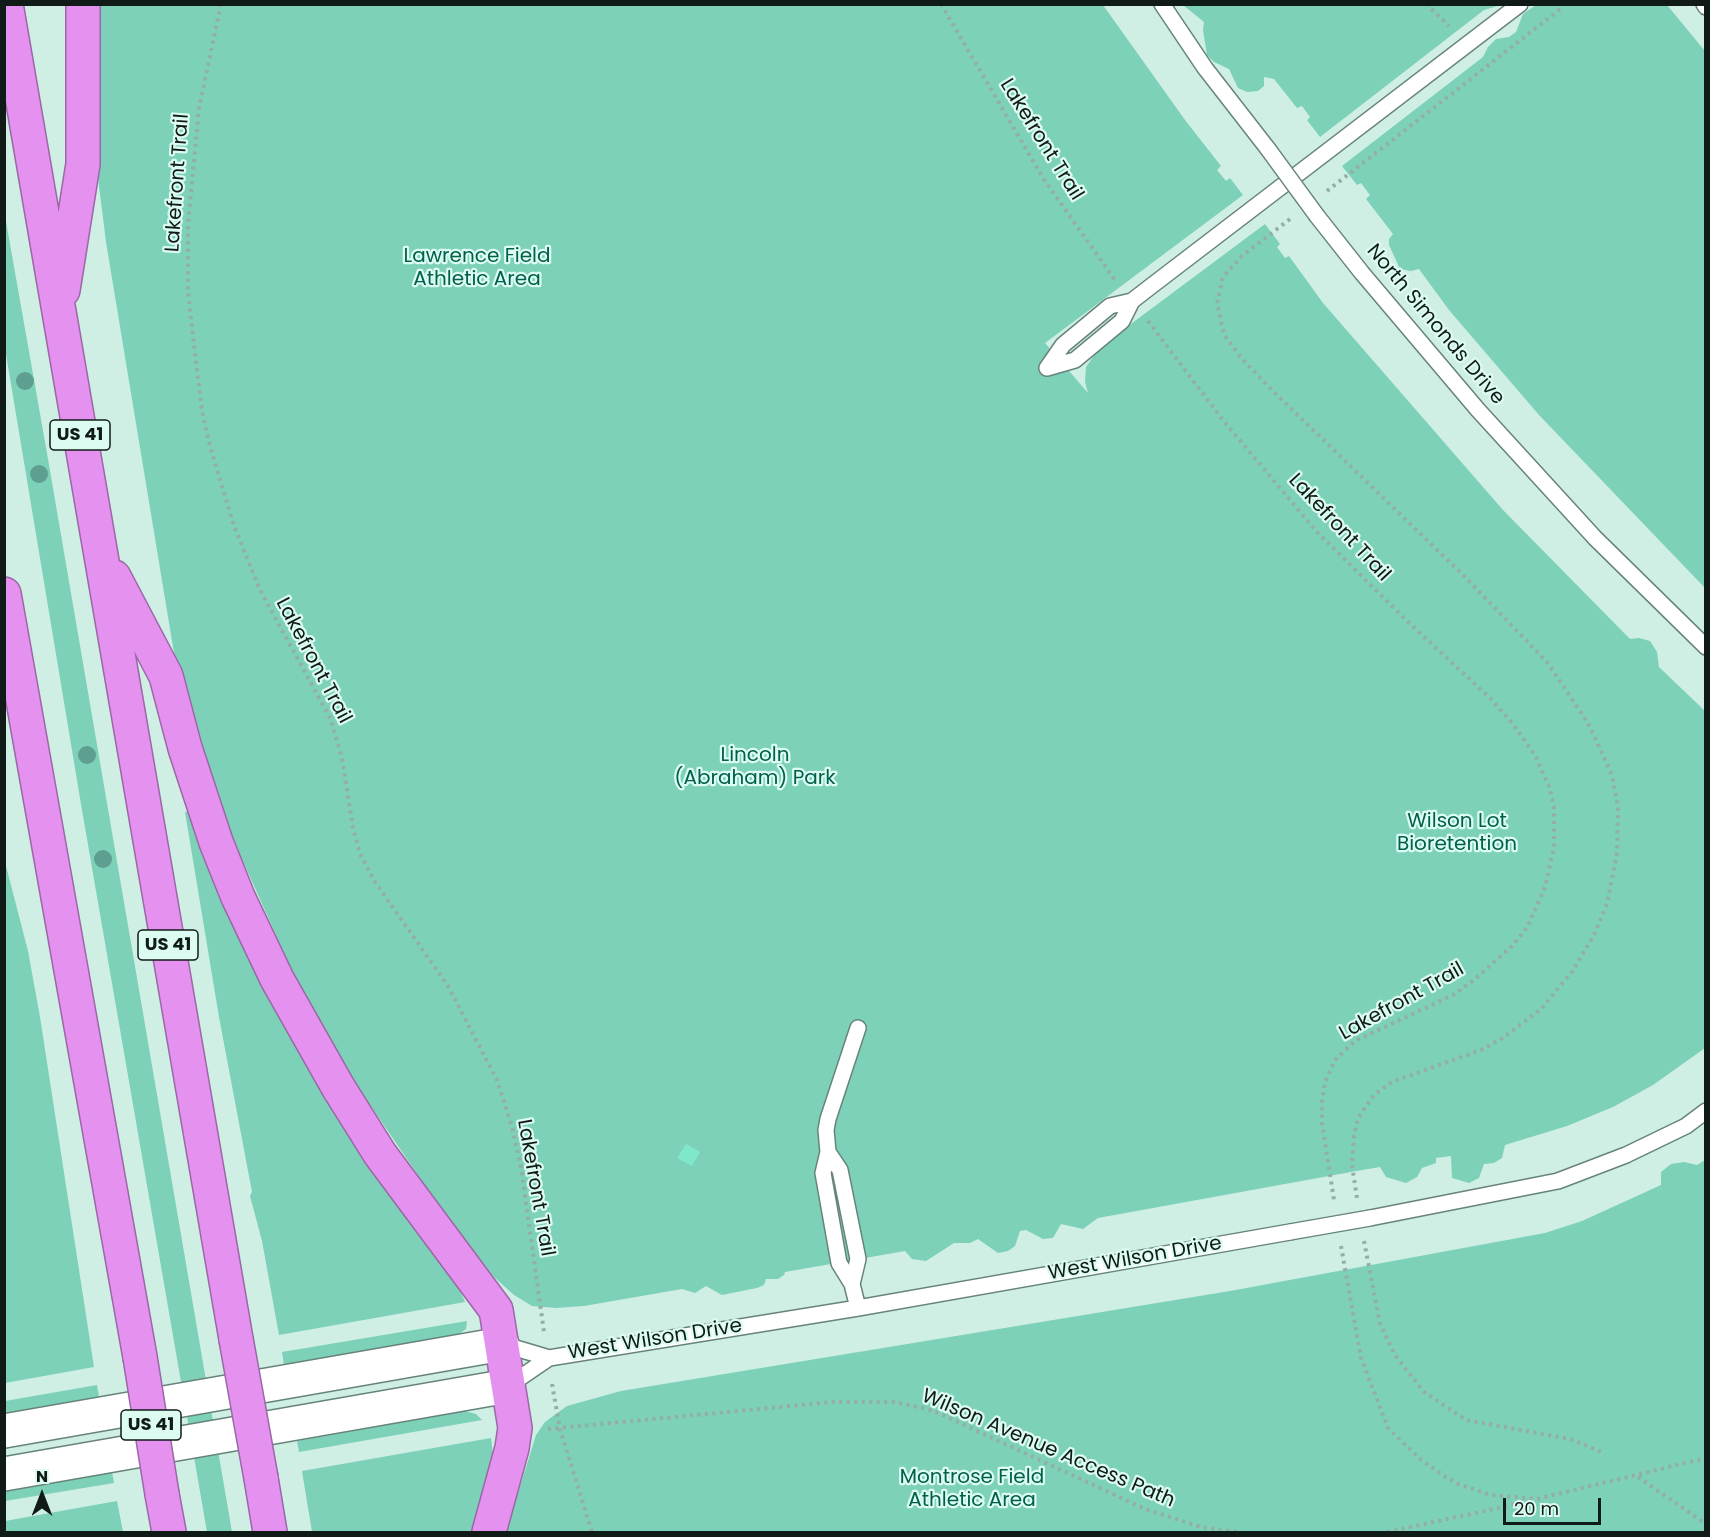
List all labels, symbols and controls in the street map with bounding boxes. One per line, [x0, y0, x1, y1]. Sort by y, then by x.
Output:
street label: Lakefront Trail [994, 75, 1088, 205]
street label: Lakefront Trail [161, 113, 195, 253]
street label: North Simonds Drive [1361, 240, 1509, 410]
park label: Lawrence Field Athletic Area [404, 245, 550, 292]
road number: US 41 [50, 420, 110, 450]
street label: Lakefront Trail [1283, 469, 1395, 587]
street label: Lakefront Trail [270, 594, 356, 728]
park label: Lincoln (Abraham) Park [674, 744, 836, 791]
park label: Wilson Lot Bioretention [1397, 810, 1517, 857]
road number: US 41 [138, 930, 198, 960]
street label: Lakefront Trail [1336, 958, 1468, 1046]
street label: Lakefront Trail [511, 1118, 559, 1258]
street label: West Wilson Drive [1046, 1232, 1224, 1286]
street label: West Wilson Drive [566, 1314, 744, 1366]
street label: Wilson Avenue Access Path [918, 1385, 1178, 1513]
road number: US 41 [121, 1410, 181, 1440]
north arrow [12, 1465, 72, 1525]
text: N [36, 1465, 48, 1488]
park label: Montrose Field Athletic Area [900, 1466, 1044, 1513]
scale bar [1506, 1486, 1604, 1524]
text: 20 m [1514, 1496, 1559, 1521]

